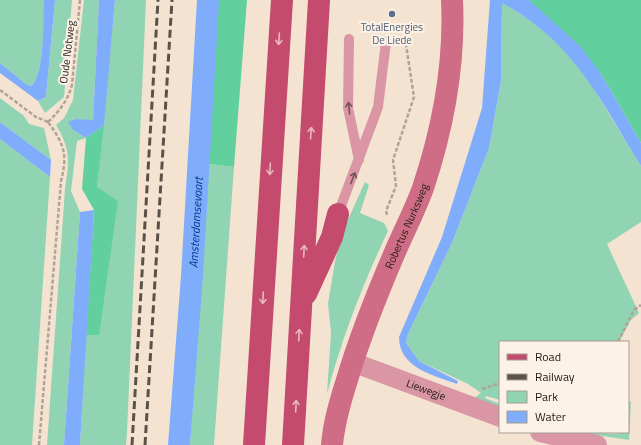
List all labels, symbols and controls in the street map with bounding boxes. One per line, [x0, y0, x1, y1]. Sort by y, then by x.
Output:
marker: TotalEnergies De Liede [387, 9, 397, 19]
street label: Oude Notweg [55, 19, 79, 84]
place label: TotalEnergies De Liede [361, 19, 423, 48]
one-way arrow [275, 32, 283, 45]
one-way arrow [345, 102, 353, 115]
one-way arrow [307, 127, 314, 140]
one-way arrow [267, 162, 274, 175]
one-way arrow [349, 172, 357, 184]
water label: Amsterdamsevaart [183, 175, 207, 269]
street label: Robertus Nurksweg [381, 181, 432, 271]
one-way arrow [300, 245, 307, 258]
one-way arrow [259, 291, 266, 304]
one-way arrow [296, 329, 303, 342]
legend [499, 341, 629, 433]
text: Road [535, 347, 561, 366]
text: Railway [535, 367, 575, 386]
street label: Liewegje [404, 375, 448, 404]
text: Park [535, 387, 558, 406]
one-way arrow [292, 400, 299, 413]
text: Water [535, 407, 566, 426]

